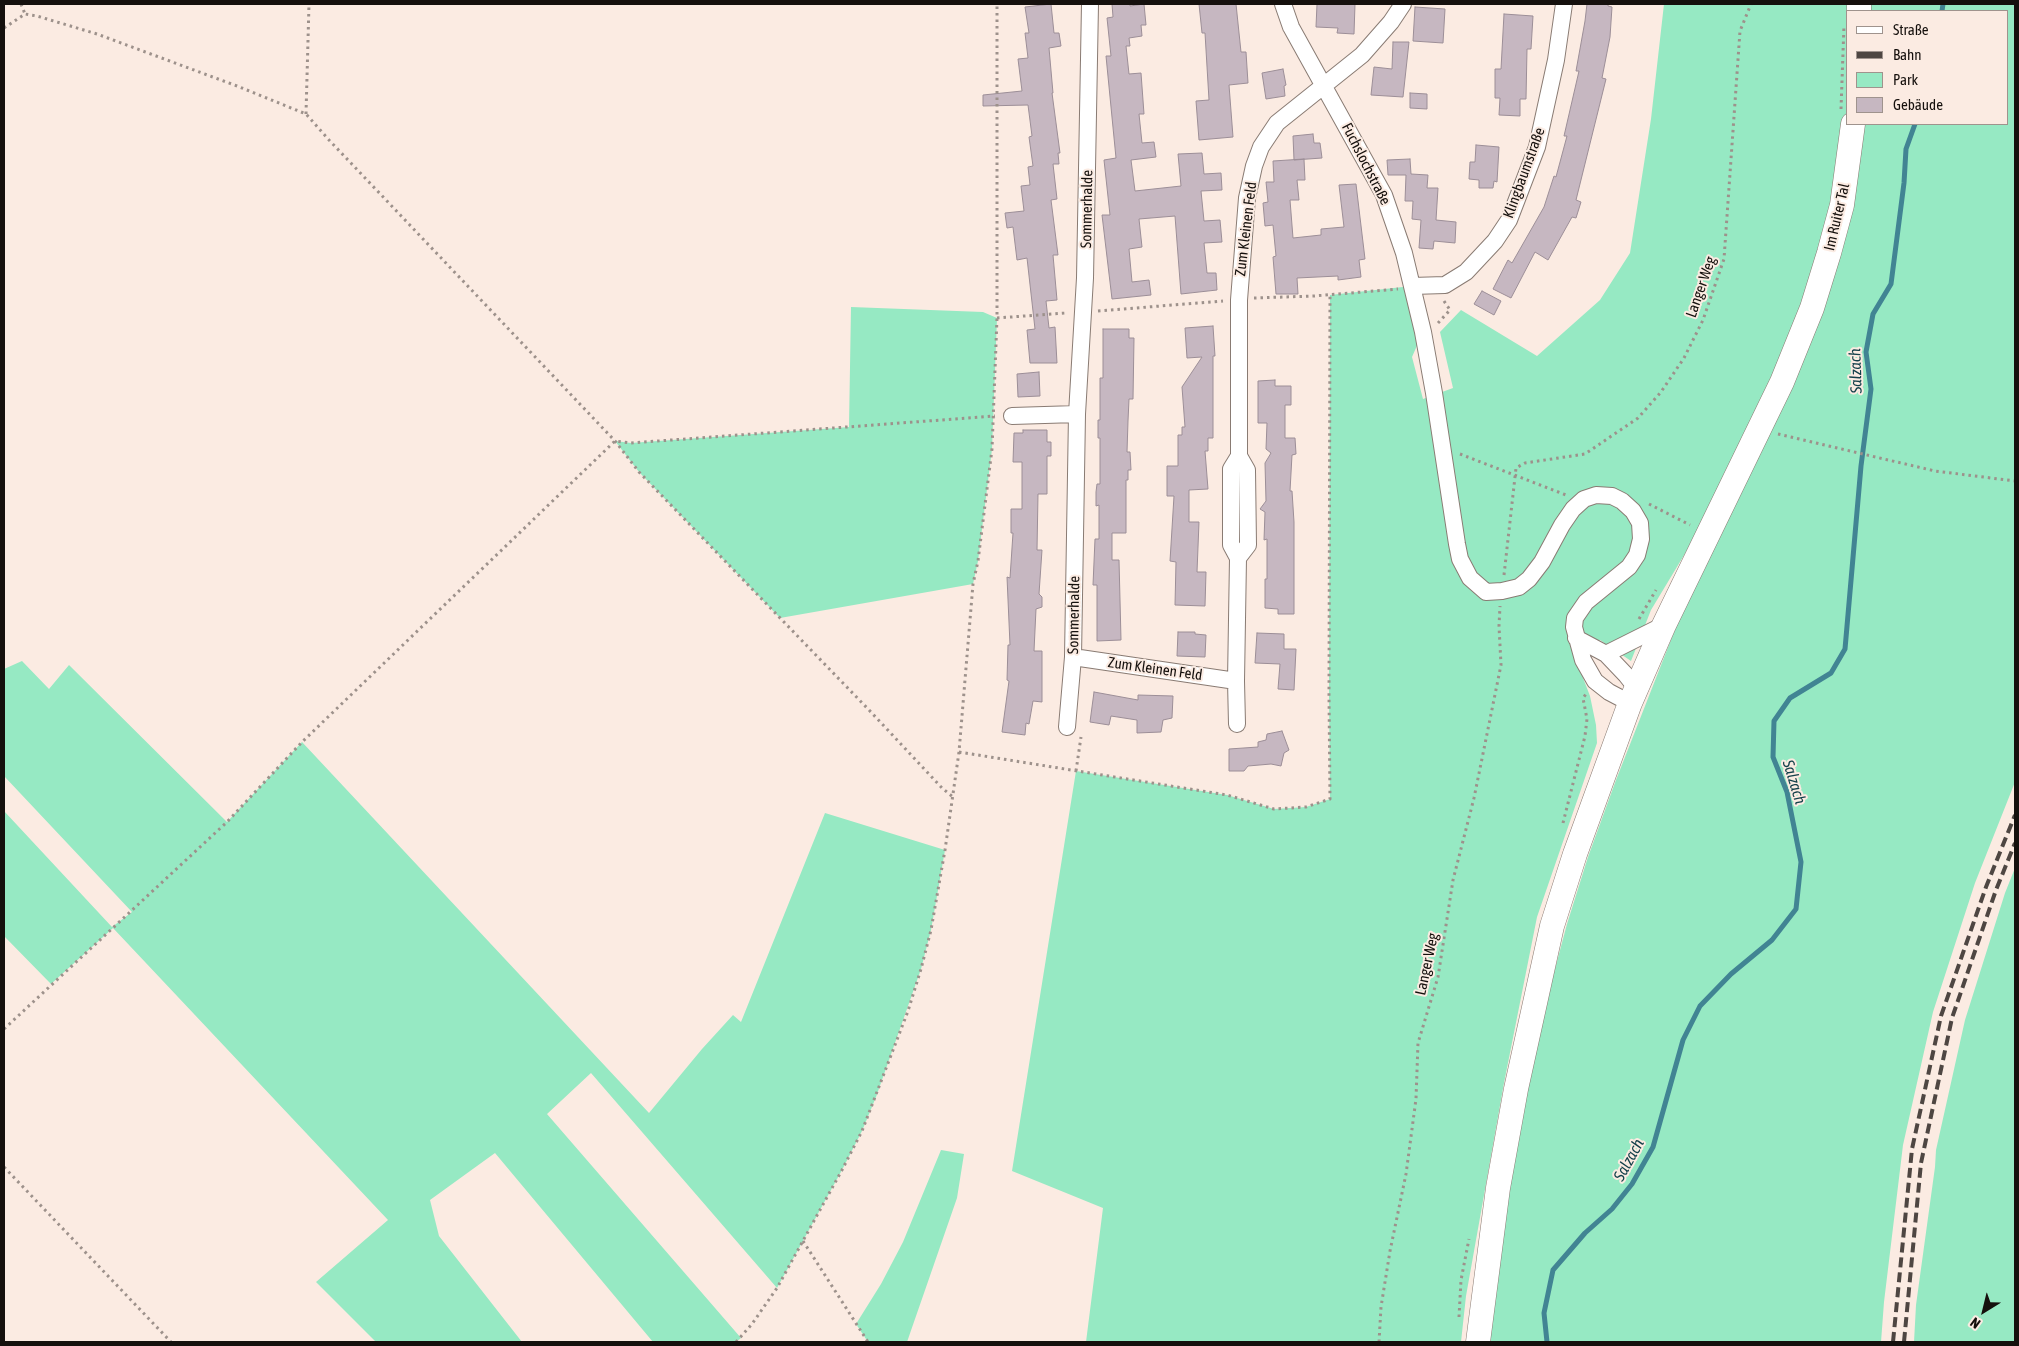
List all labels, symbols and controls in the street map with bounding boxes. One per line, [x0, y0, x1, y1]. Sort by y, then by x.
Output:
legend [1846, 10, 2009, 125]
text: Straße [1893, 21, 1929, 38]
text: Bahn [1893, 46, 1922, 63]
text: Park [1893, 71, 1918, 88]
text: Gebäude [1893, 96, 1943, 113]
street label: Fuchslochstraße [1338, 120, 1394, 208]
street label: Klingbaumstraße [1499, 125, 1549, 221]
street label: Sommerhalde [1077, 170, 1097, 248]
street label: Zum Kleinen Feld [1231, 181, 1261, 277]
street label: Im Ruiter Tal [1820, 181, 1854, 253]
street label: Langer Weg [1682, 254, 1720, 320]
water label: Salzach [1846, 348, 1866, 394]
street label: Sommerhalde [1064, 576, 1084, 654]
street label: Zum Kleinen Feld [1107, 653, 1203, 685]
water label: Salzach [1778, 758, 1810, 806]
street label: Langer Weg [1412, 931, 1442, 997]
water label: Salzach [1610, 1136, 1648, 1184]
north arrow [1959, 1286, 2009, 1336]
text: N [1967, 1314, 1983, 1332]

